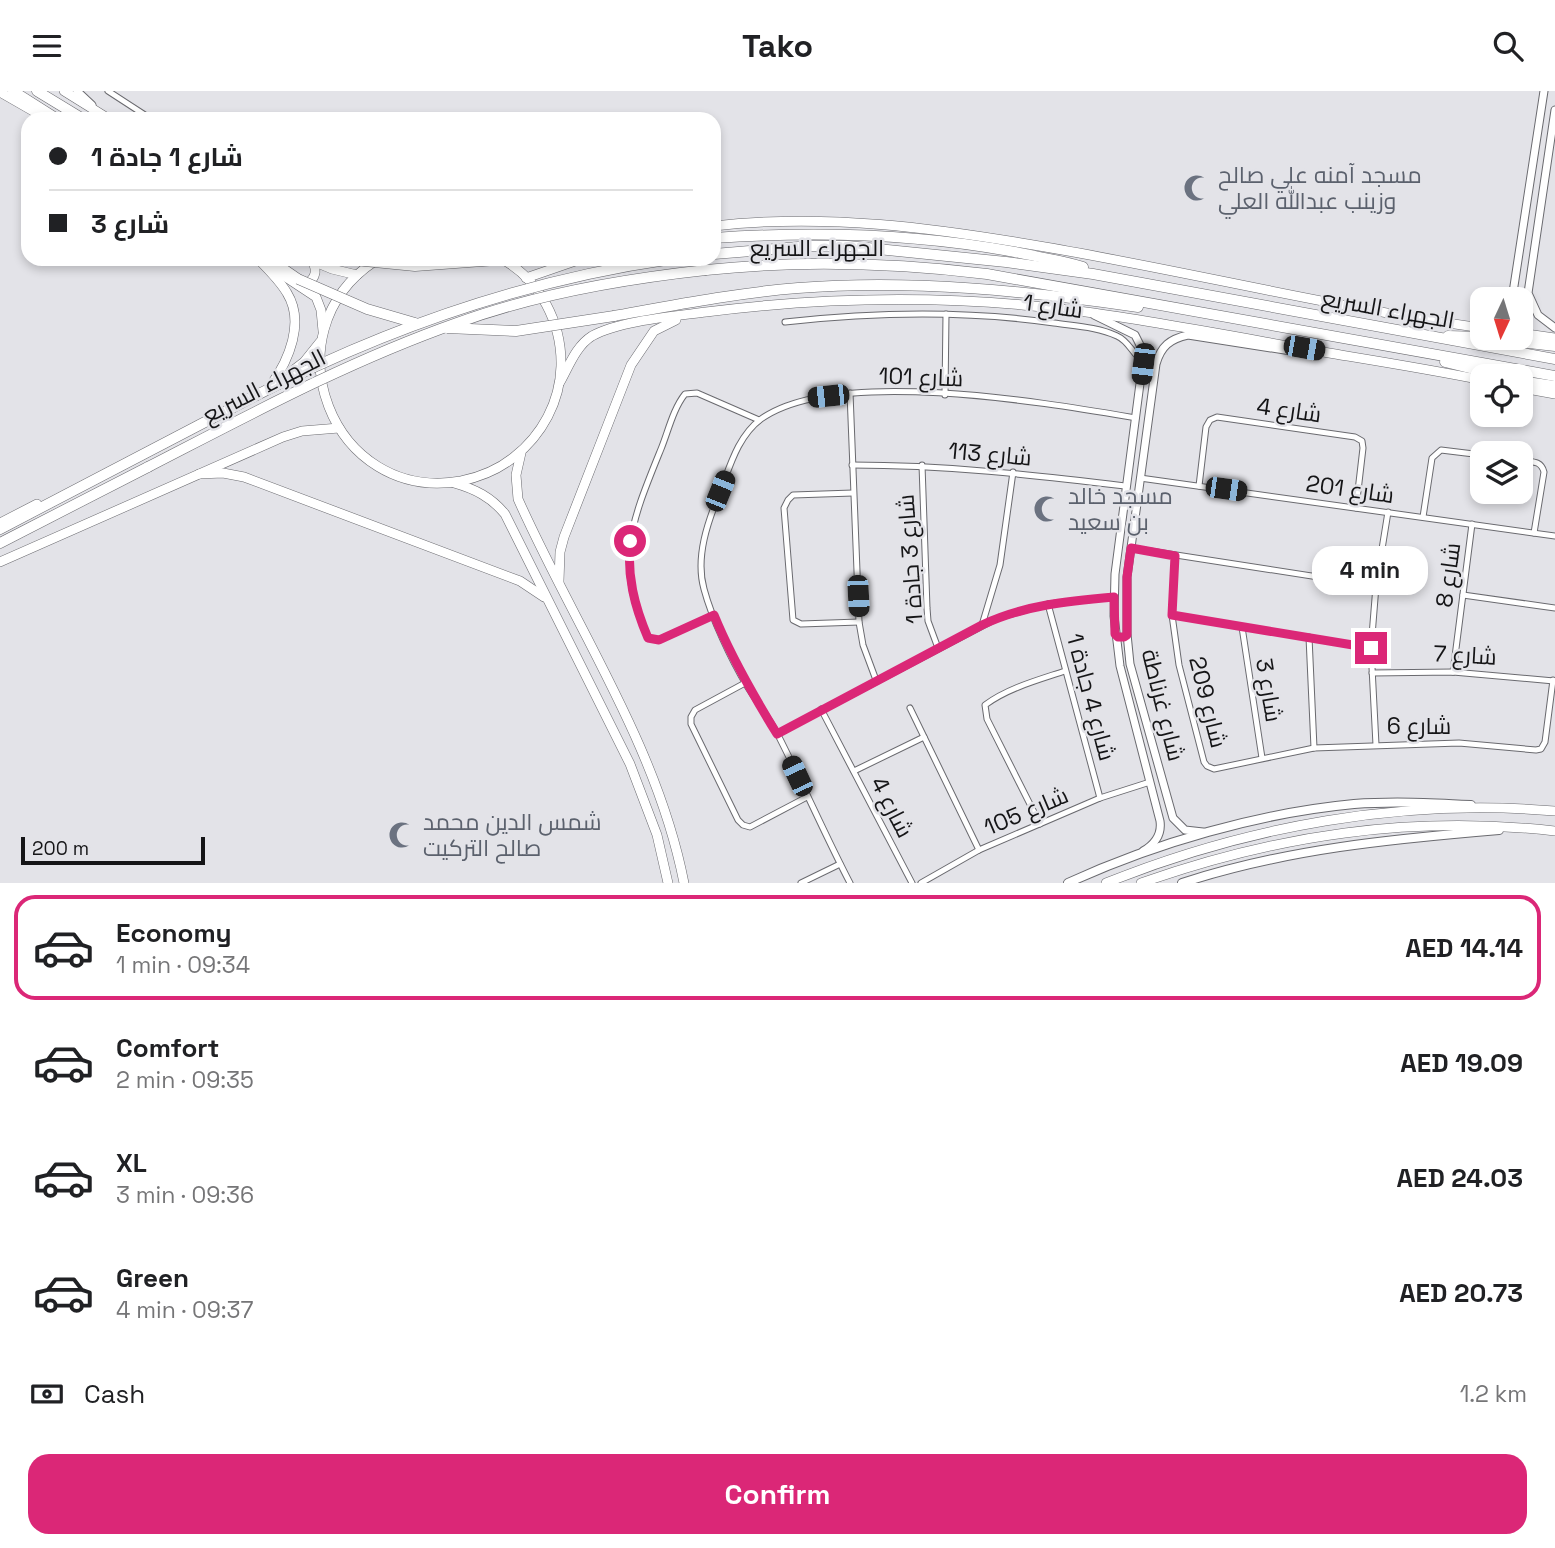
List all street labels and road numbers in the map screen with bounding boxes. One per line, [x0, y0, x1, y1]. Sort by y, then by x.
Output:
street label: الجهراء السريع [750, 233, 884, 264]
street label: الجهراء السريع [1319, 283, 1457, 336]
street label: شارع 1 [1021, 287, 1085, 326]
street label: الجهراء السريع [197, 342, 331, 431]
street label: شارع 101 [878, 361, 964, 394]
street label: شارع 4 [1255, 391, 1323, 430]
street label: شارع 113 [947, 435, 1033, 474]
street label: شارع 201 [1304, 468, 1396, 511]
street label: شارع 3 جادة 1 [891, 493, 930, 625]
street label: شارع 8 [1429, 541, 1468, 609]
street label: شارع 4 جادة 1 [1059, 630, 1122, 764]
street label: شارع 7 [1432, 638, 1497, 673]
street label: شارع غرناطة [1134, 646, 1191, 764]
street label: شارع 209 [1181, 653, 1234, 751]
street label: شارع 3 [1248, 656, 1289, 724]
street label: شارع 6 [1387, 711, 1451, 742]
street label: شارع 4 [863, 771, 920, 843]
street label: شارع 105 [979, 780, 1073, 843]

